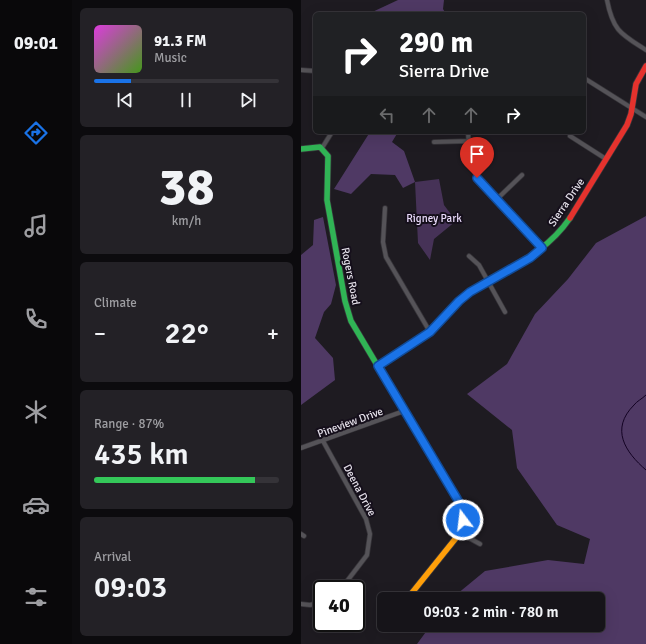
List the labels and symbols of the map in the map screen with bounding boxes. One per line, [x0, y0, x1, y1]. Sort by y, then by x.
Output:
pin [460, 137, 494, 178]
street label: Sierra Drive [546, 176, 587, 229]
park label: Rigney Park [406, 212, 462, 225]
street label: Rogers Road [339, 246, 362, 306]
street label: Pineview Drive [316, 405, 385, 440]
street label: Deena Drive [340, 462, 379, 518]
position arrow [442, 499, 484, 541]
speed limit sign: 40 [313, 580, 365, 632]

